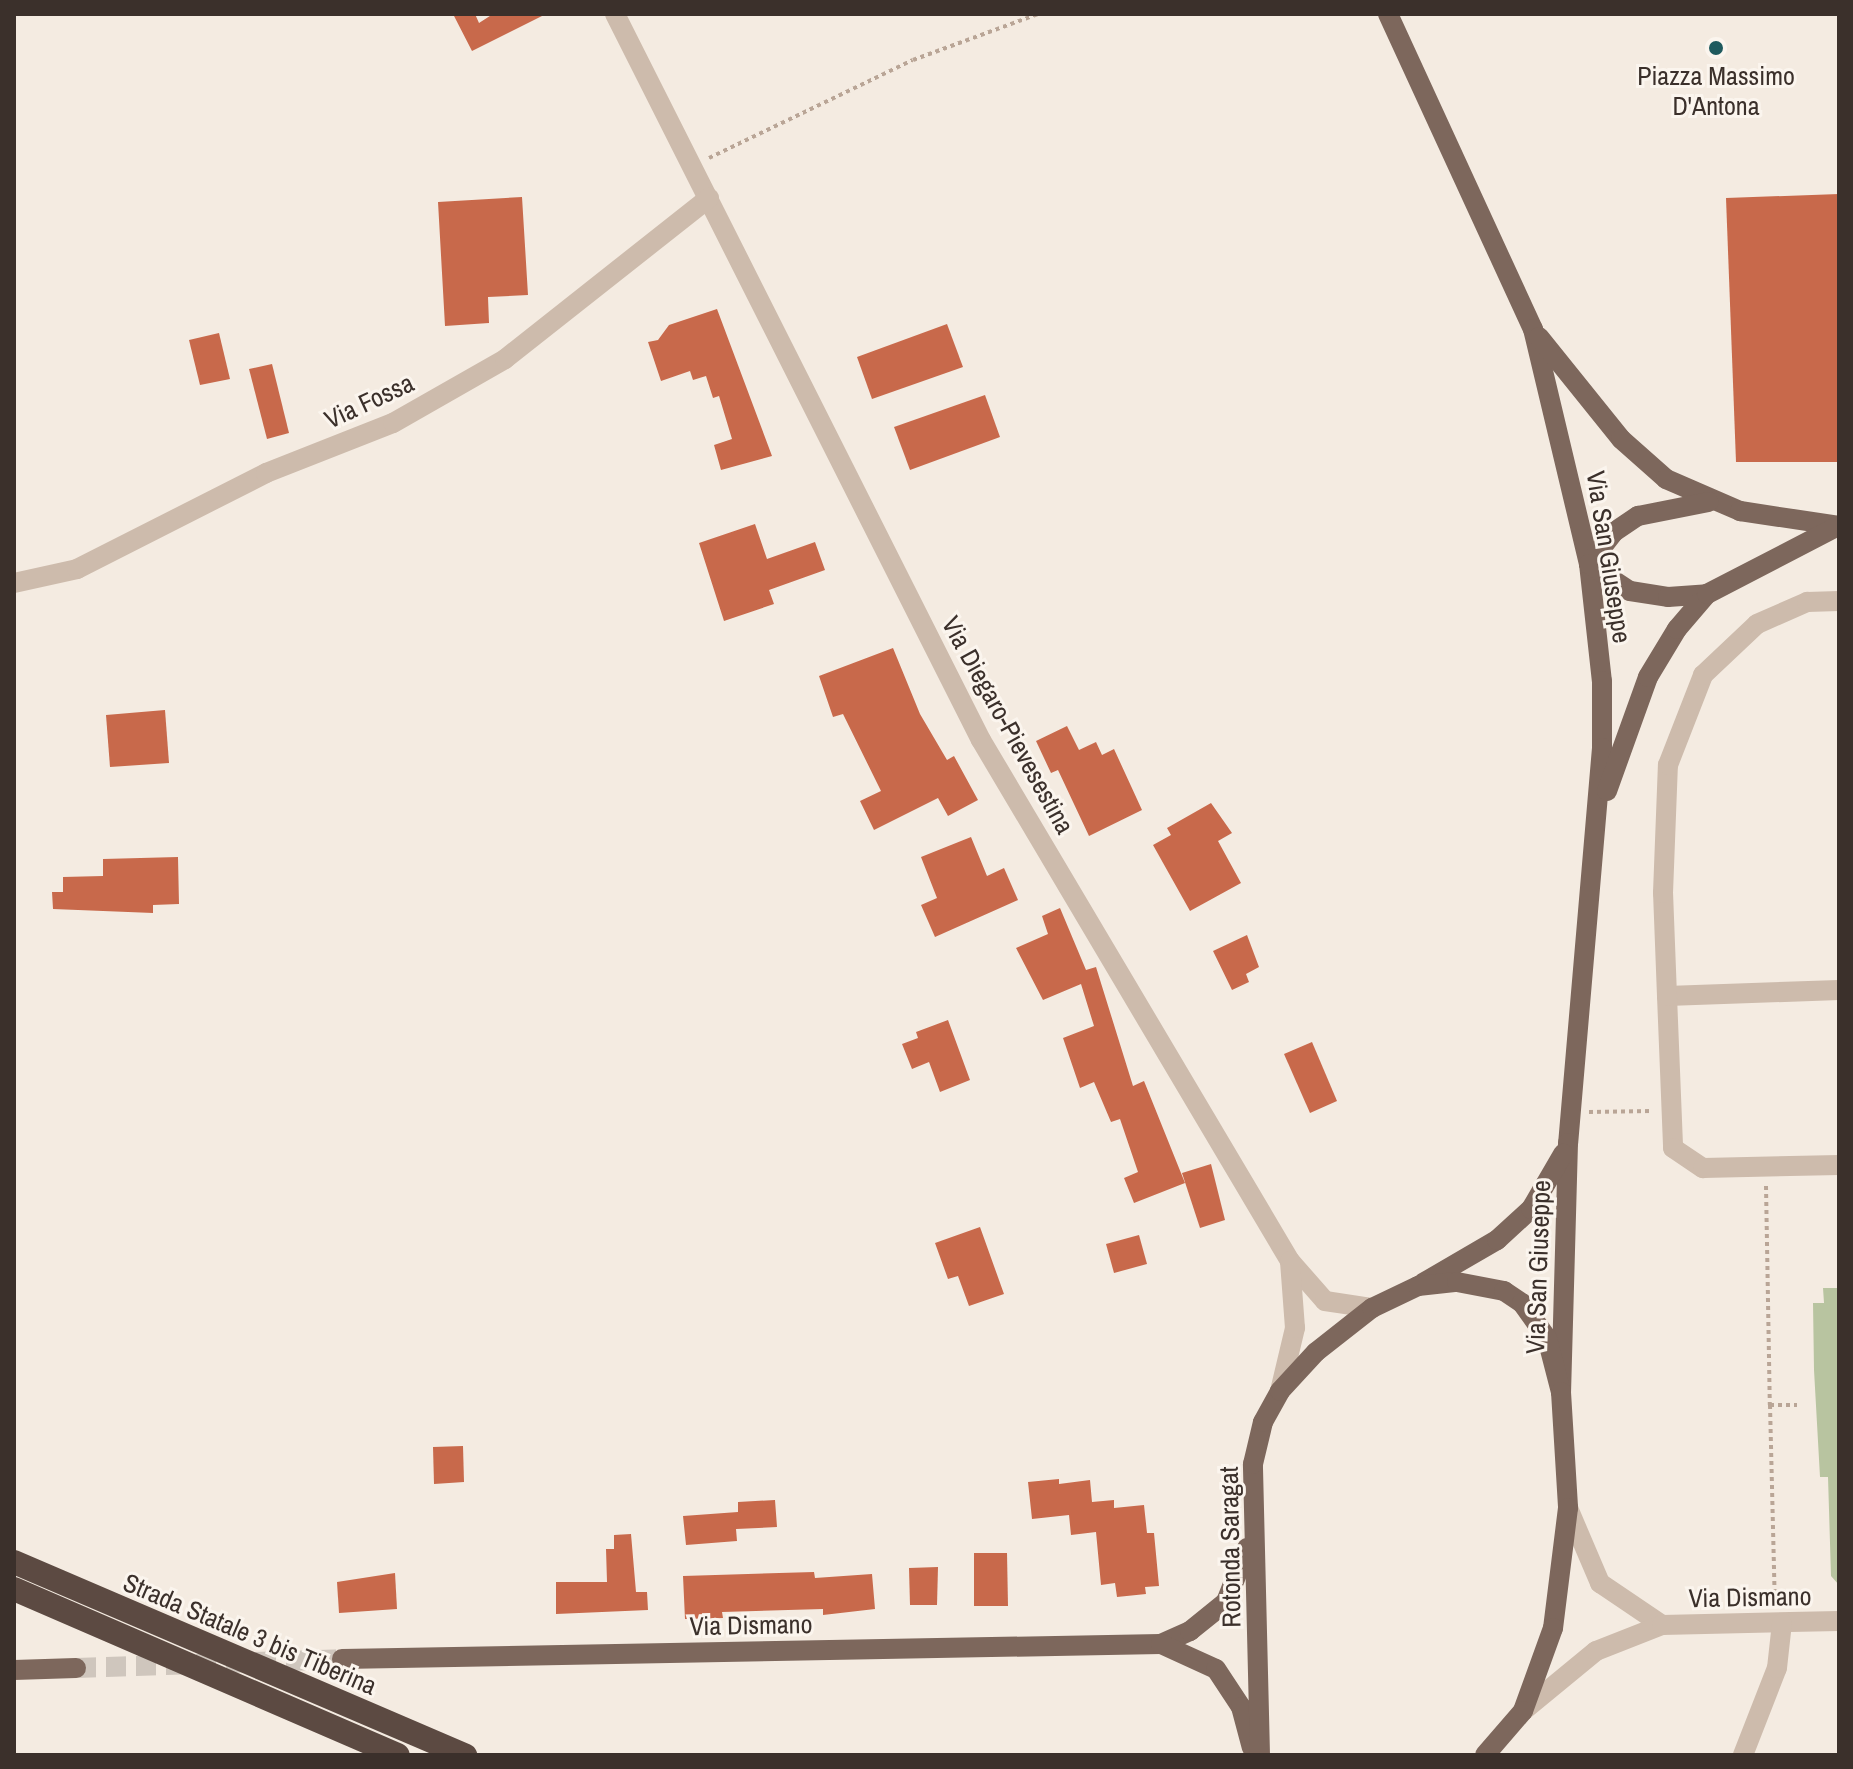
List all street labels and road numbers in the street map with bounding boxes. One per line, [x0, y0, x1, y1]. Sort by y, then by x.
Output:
street label: Via Fossa [320, 367, 418, 435]
street label: Via San Giuseppe [1580, 469, 1638, 645]
street label: Via Diegaro-Pievesestina [935, 611, 1081, 839]
street label: Via San Giuseppe [1519, 1180, 1557, 1354]
street label: Rotonda Saragat [1213, 1466, 1247, 1628]
street label: Strada Statale 3 bis Tiberina [119, 1566, 381, 1702]
street label: Via Dismano [1688, 1580, 1812, 1614]
street label: Via Dismano [689, 1608, 813, 1642]

